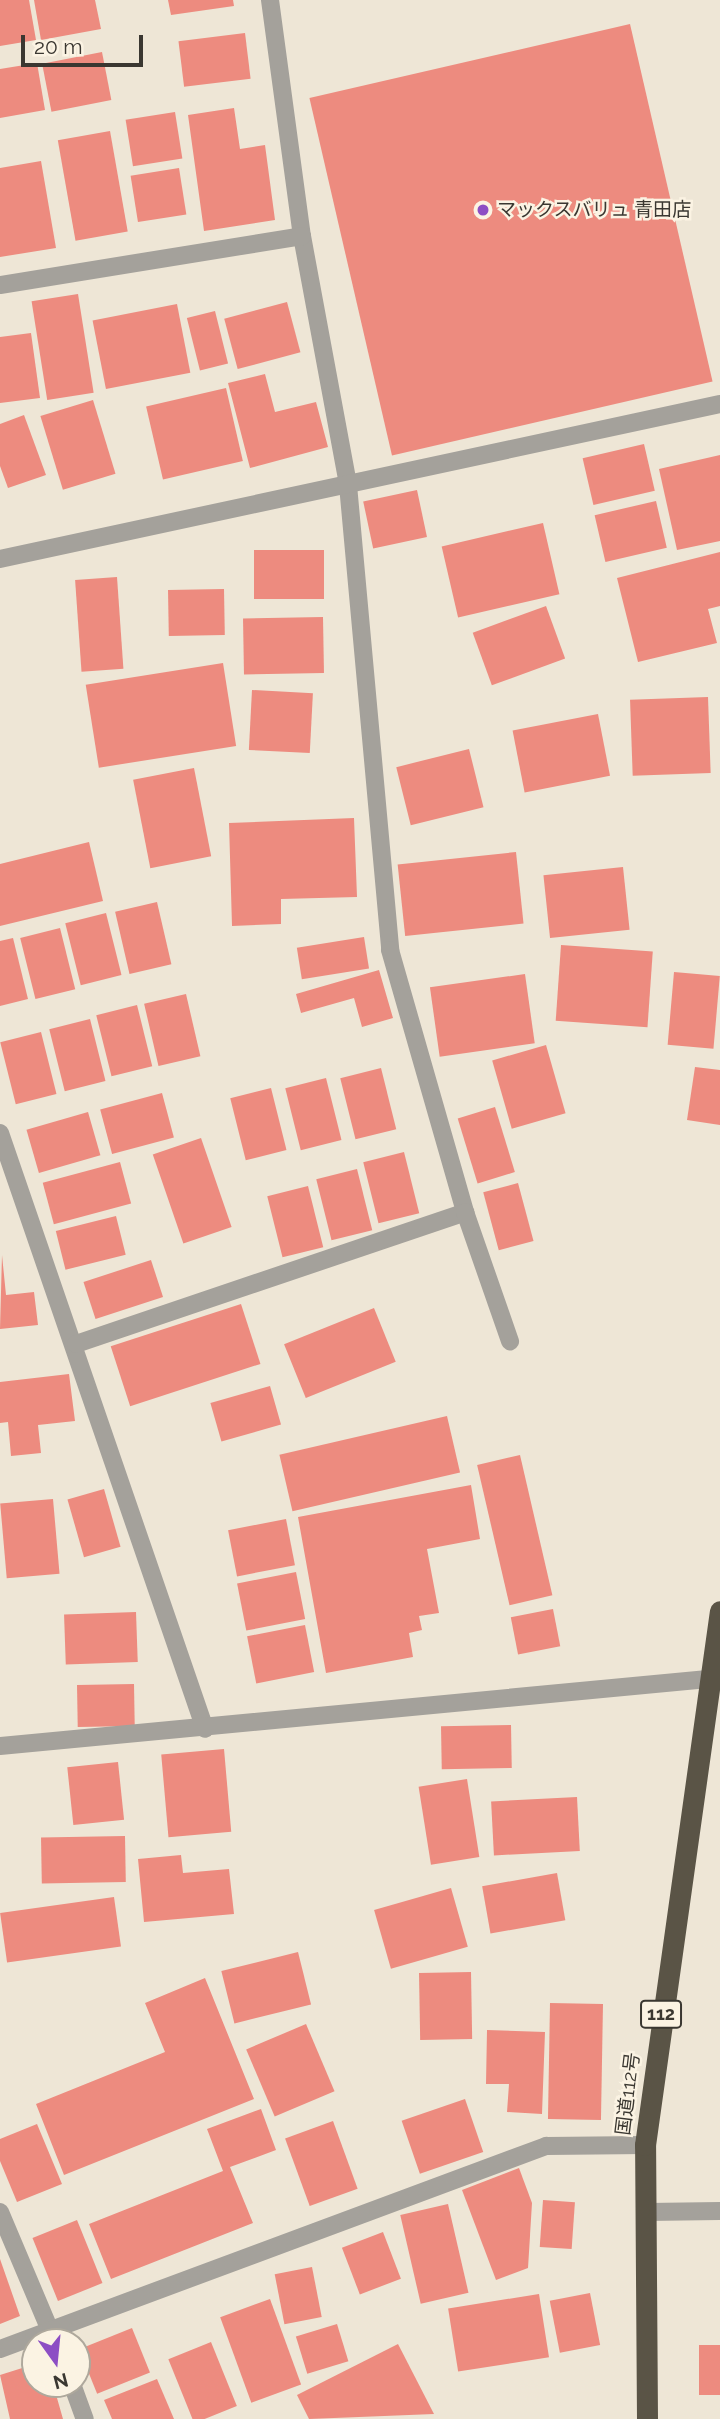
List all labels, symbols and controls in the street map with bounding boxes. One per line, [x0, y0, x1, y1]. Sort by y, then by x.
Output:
scale bar [24, 21, 147, 65]
text: 20 m [34, 34, 82, 59]
place label: マックスバリュ 青田店 [497, 199, 692, 221]
marker: マックスバリュ 青田店 [475, 202, 491, 218]
road number: 112 [640, 2000, 682, 2028]
street label: 国道112号 [612, 2051, 644, 2137]
north arrow [21, 2328, 91, 2398]
text: N [51, 2369, 71, 2394]

